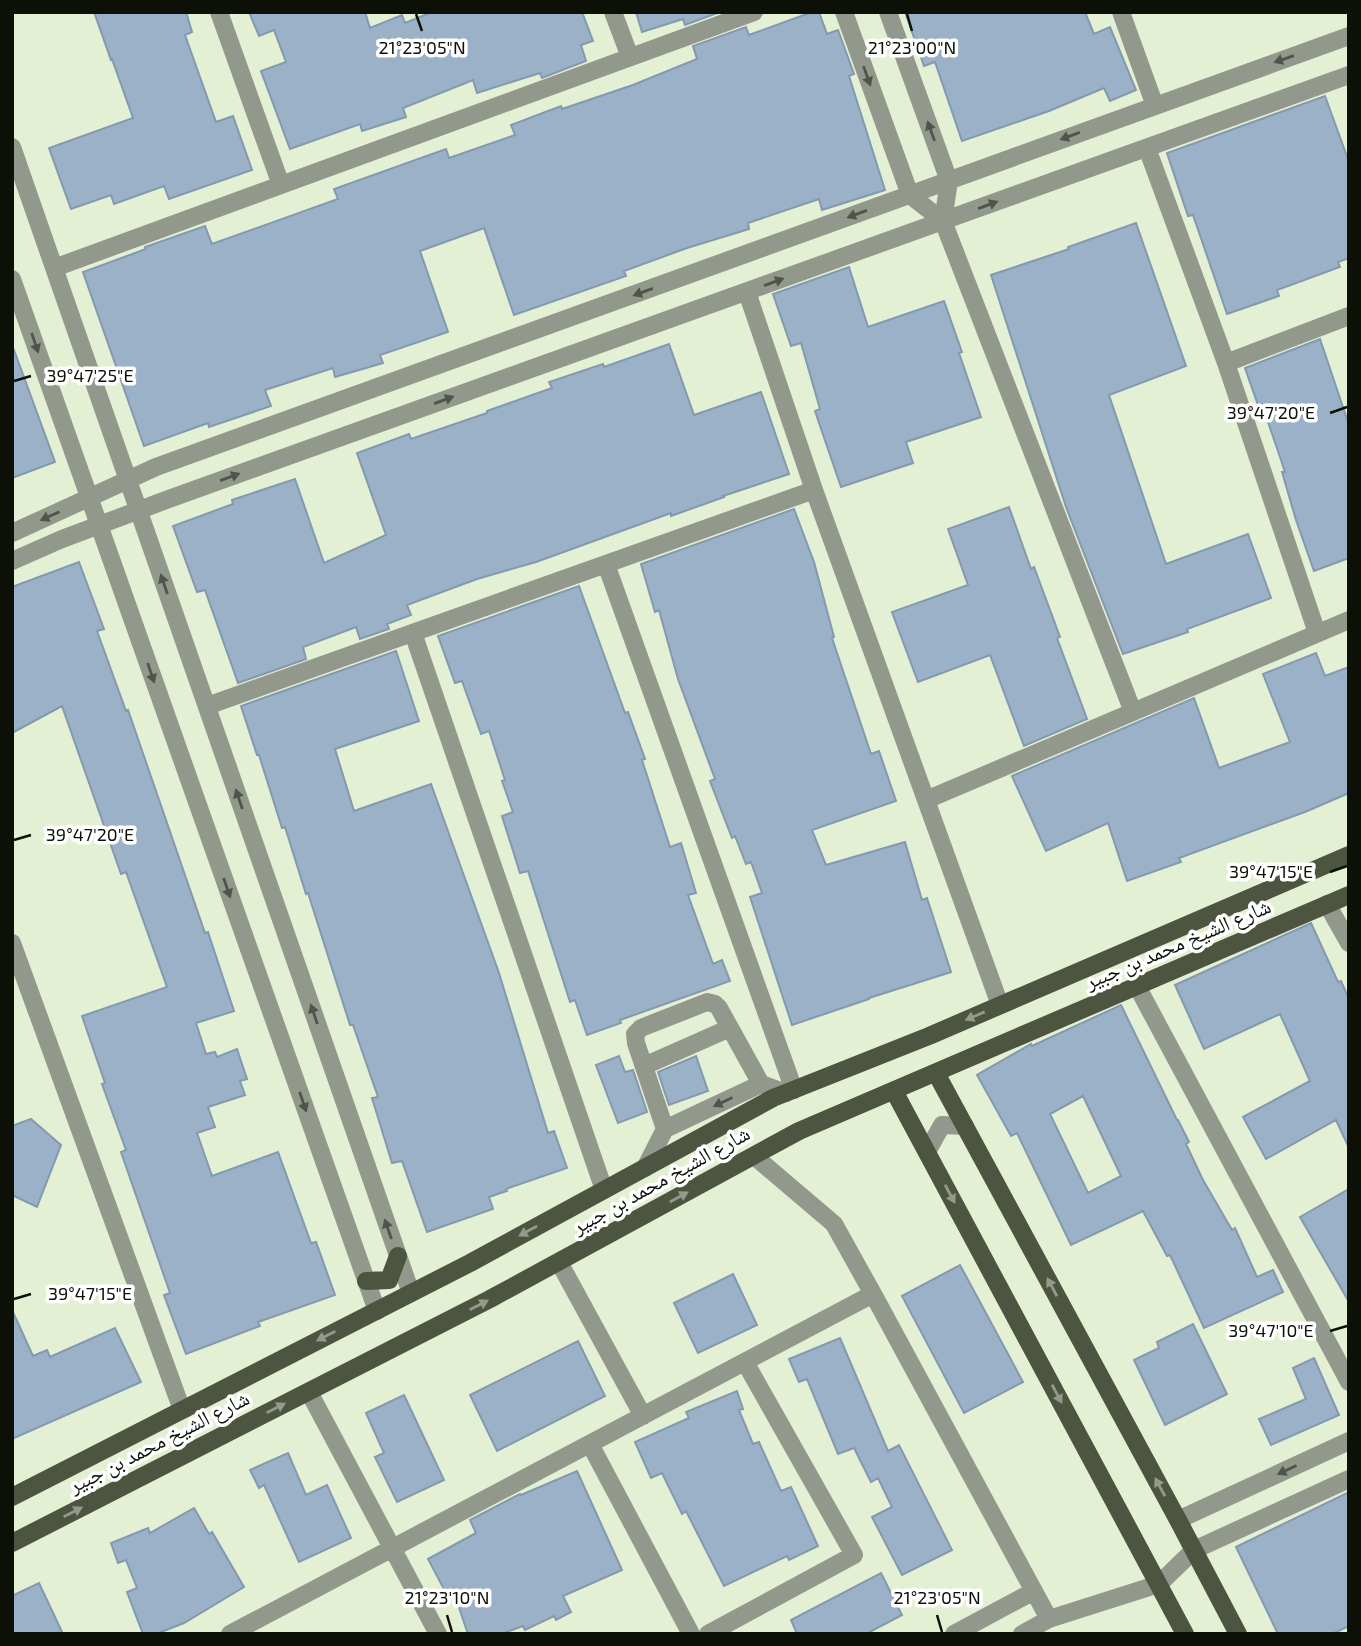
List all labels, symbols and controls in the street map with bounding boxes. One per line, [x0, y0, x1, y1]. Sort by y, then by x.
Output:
text: 21°23'05"N [378, 36, 466, 58]
text: 21°23'00"N [868, 36, 956, 58]
one-way arrow [1274, 54, 1295, 65]
one-way arrow [862, 66, 873, 87]
one-way arrow [925, 121, 936, 142]
one-way arrow [1060, 131, 1081, 142]
one-way arrow [977, 199, 998, 210]
one-way arrow [846, 209, 867, 220]
one-way arrow [763, 276, 784, 287]
one-way arrow [632, 286, 653, 297]
one-way arrow [30, 333, 41, 354]
text: 39°47'25"E [46, 364, 134, 386]
one-way arrow [434, 394, 455, 405]
text: 39°47'20"E [1227, 401, 1315, 423]
one-way arrow [220, 471, 241, 482]
one-way arrow [39, 511, 60, 522]
one-way arrow [158, 574, 169, 595]
one-way arrow [146, 663, 157, 684]
one-way arrow [233, 788, 244, 809]
text: 39°47'20"E [46, 823, 134, 845]
text: 39°47'15"E [1229, 860, 1313, 882]
one-way arrow [222, 877, 233, 898]
street label: شارع الشيخ محمد بن جبير [1080, 892, 1275, 995]
one-way arrow [308, 1003, 319, 1024]
one-way arrow [965, 1010, 985, 1022]
one-way arrow [298, 1092, 309, 1113]
one-way arrow [713, 1096, 733, 1107]
street label: شارع الشيخ محمد بن جبير [566, 1119, 754, 1240]
one-way arrow [944, 1184, 955, 1204]
one-way arrow [669, 1191, 688, 1203]
one-way arrow [382, 1218, 393, 1239]
one-way arrow [518, 1226, 538, 1237]
one-way arrow [1046, 1276, 1058, 1296]
text: 39°47'15"E [48, 1282, 132, 1304]
one-way arrow [469, 1299, 488, 1311]
text: 39°47'10"E [1228, 1319, 1314, 1341]
one-way arrow [316, 1331, 336, 1342]
street label: شارع الشيخ محمد بن جبير [63, 1384, 254, 1499]
one-way arrow [1051, 1385, 1063, 1404]
one-way arrow [266, 1403, 286, 1414]
one-way arrow [1277, 1464, 1297, 1476]
one-way arrow [1154, 1477, 1166, 1496]
one-way arrow [63, 1506, 83, 1517]
text: 21°23'10"N [405, 1586, 489, 1608]
text: 21°23'05"N [893, 1586, 981, 1608]

